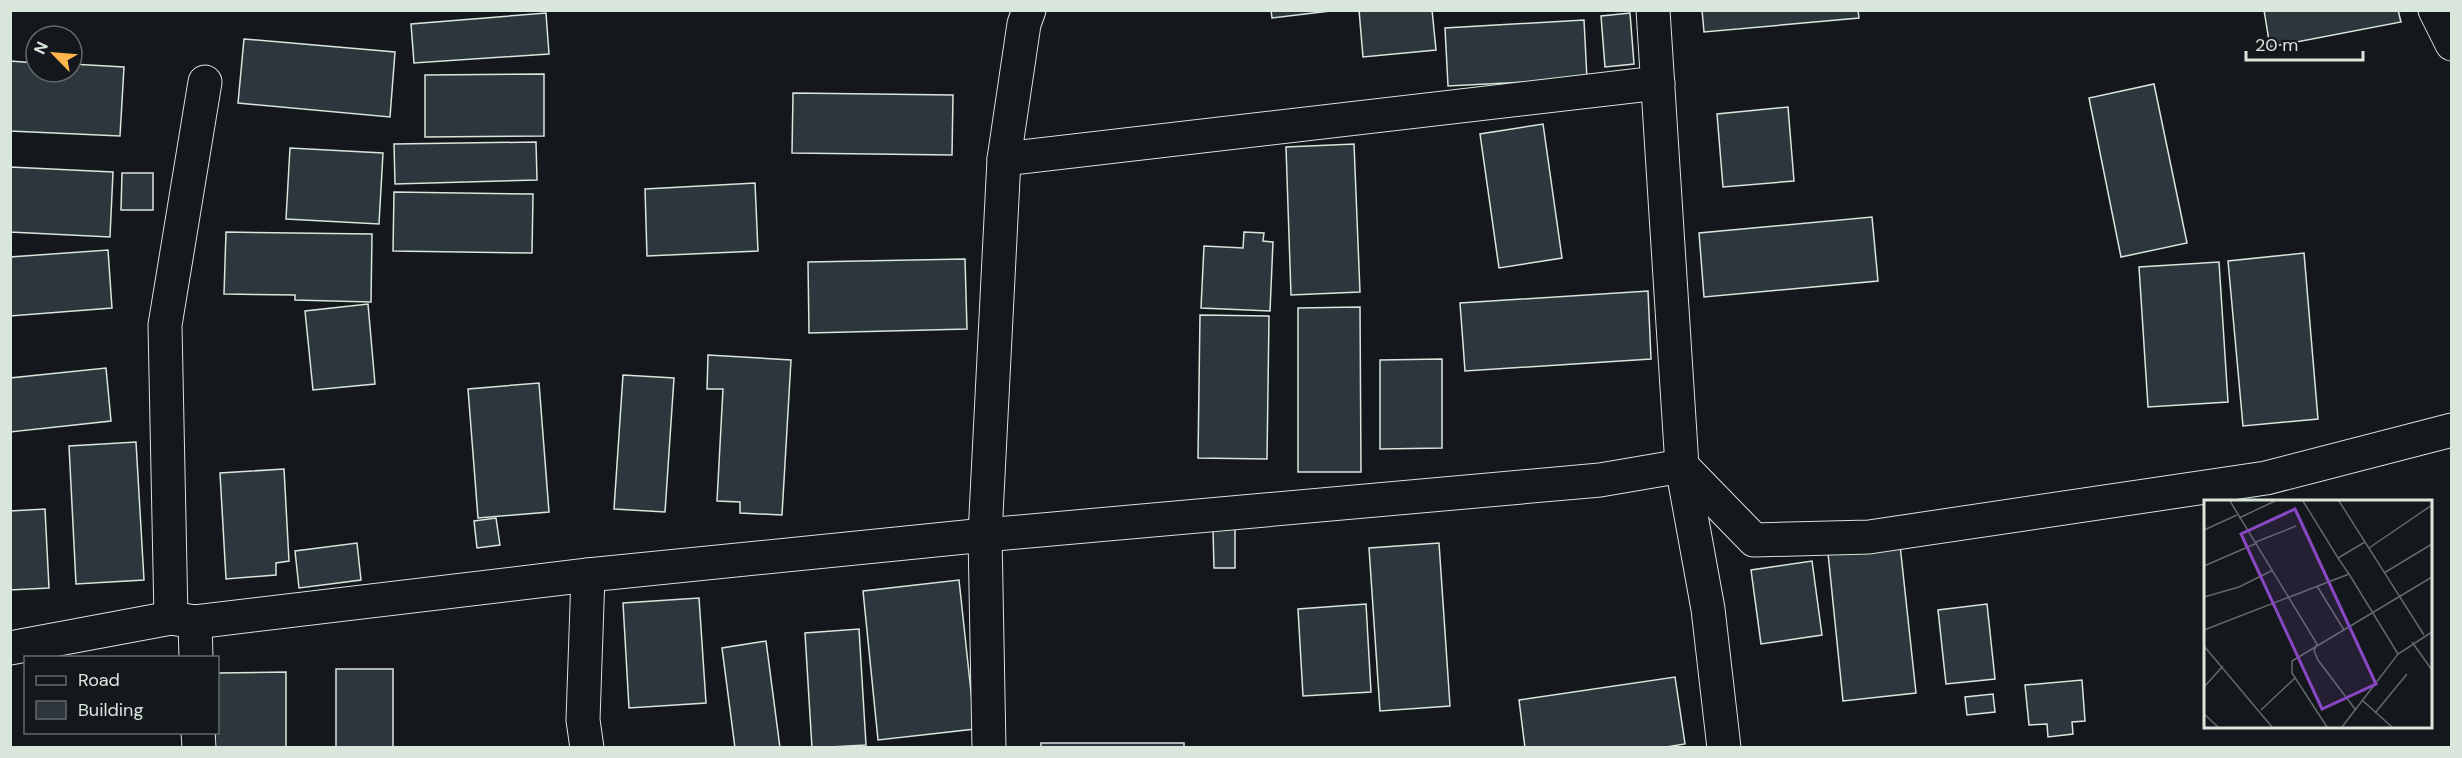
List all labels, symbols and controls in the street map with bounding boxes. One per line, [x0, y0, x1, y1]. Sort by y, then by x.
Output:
north arrow [24, 24, 84, 84]
scale bar [2246, 24, 2363, 62]
text: 20 m [2255, 33, 2298, 57]
text: N [29, 38, 53, 58]
inset map [2204, 500, 2432, 728]
legend [24, 656, 219, 734]
text: Road [78, 668, 120, 692]
text: Building [78, 698, 143, 722]

